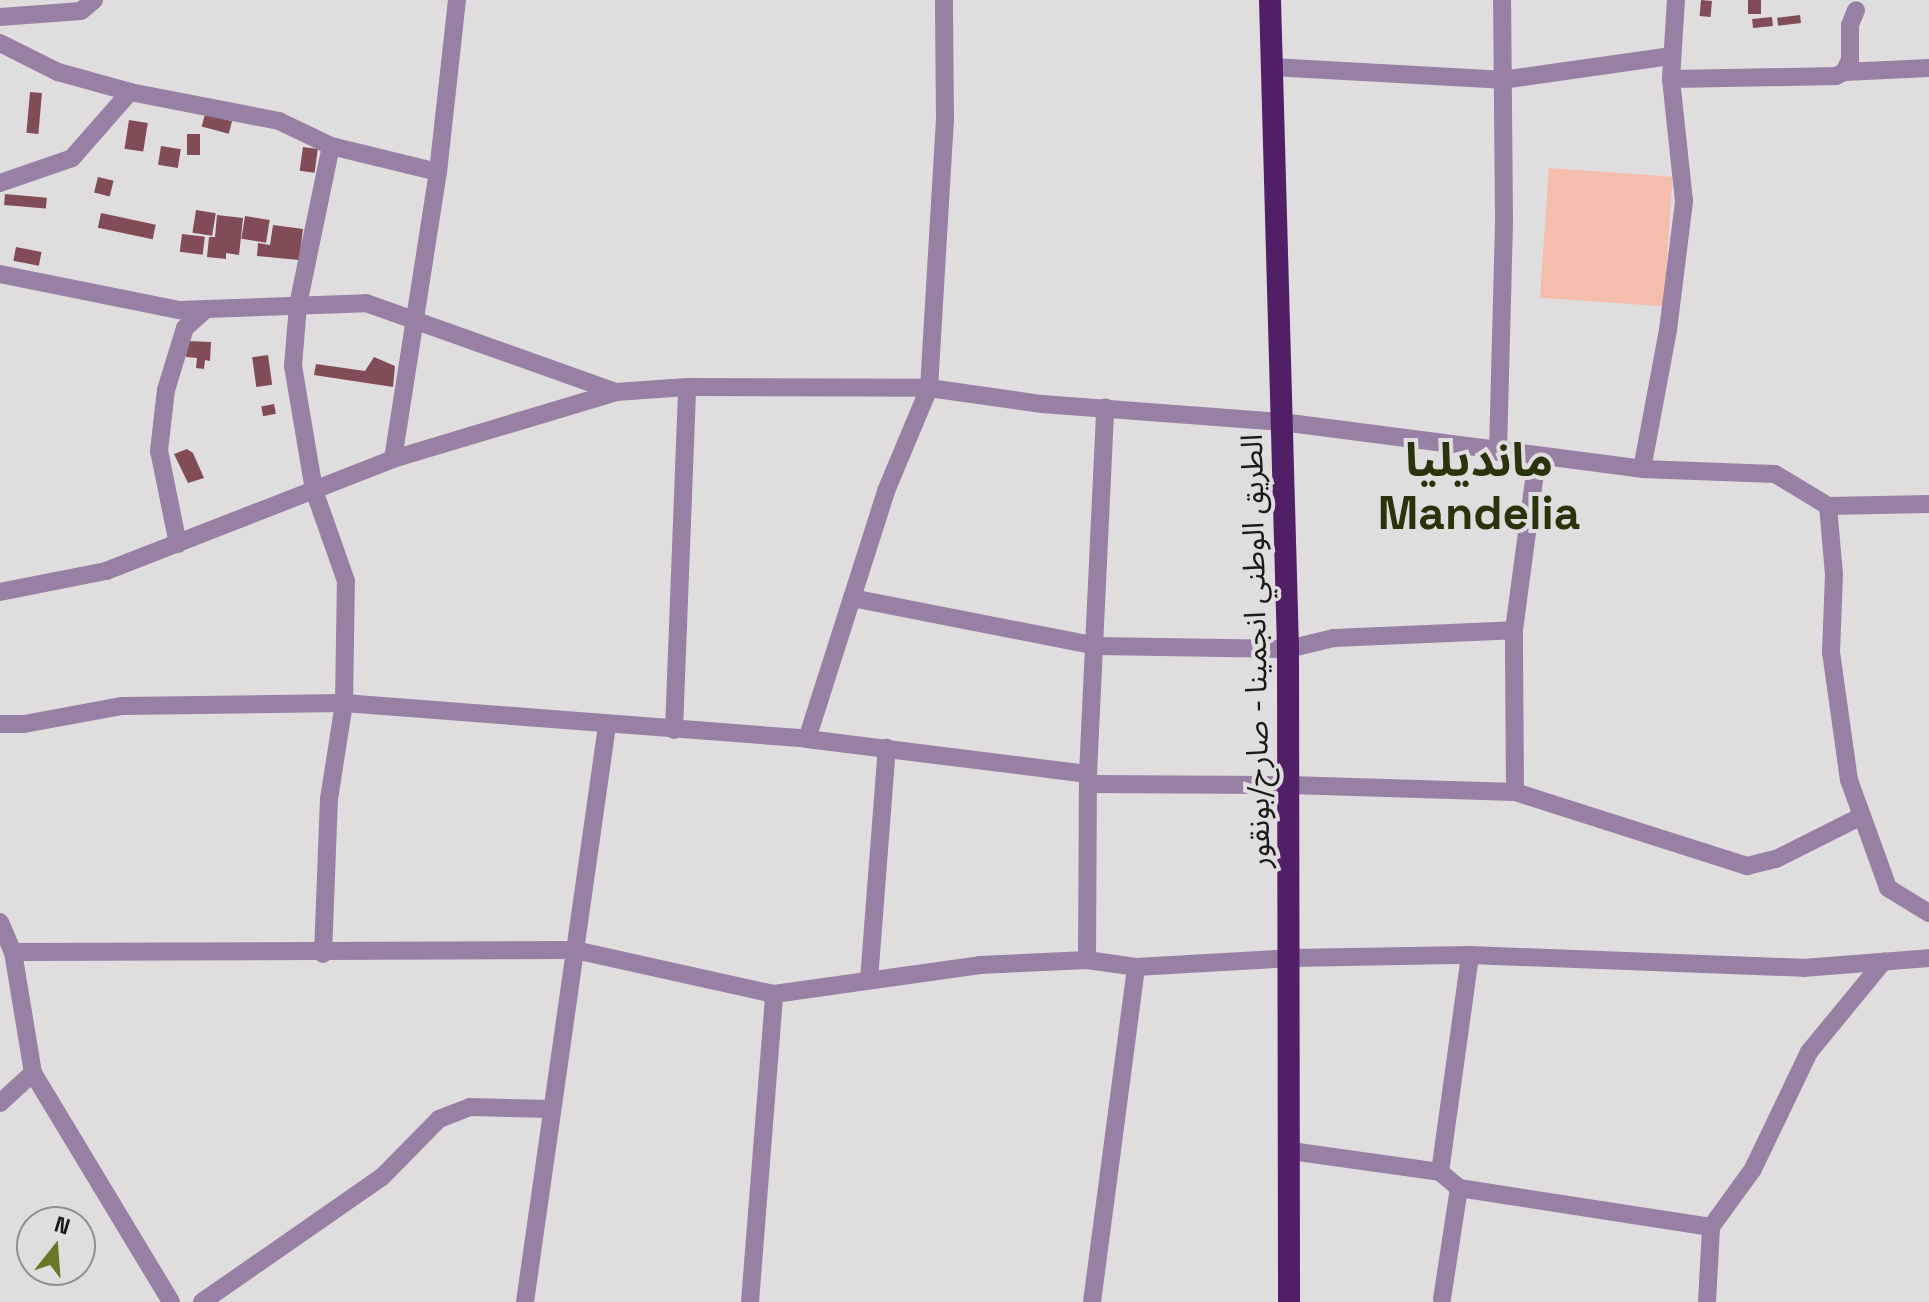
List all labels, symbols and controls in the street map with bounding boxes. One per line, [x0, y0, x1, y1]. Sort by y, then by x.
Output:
street label: الطريق الوطني انجمينا - صارح/بونقور [1234, 433, 1278, 869]
district label: مانديليا Mandelia [1378, 433, 1580, 542]
north arrow [16, 1206, 96, 1286]
text: N [51, 1209, 74, 1241]

